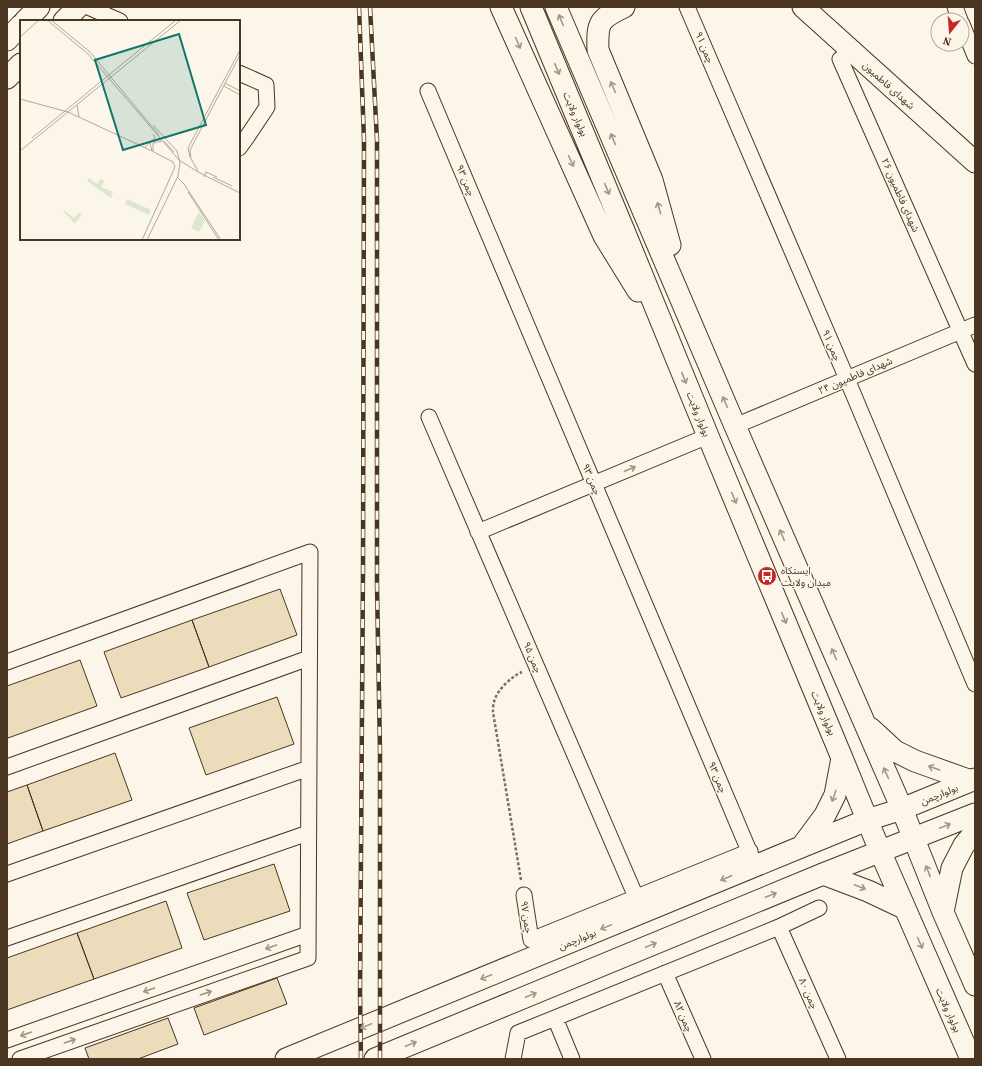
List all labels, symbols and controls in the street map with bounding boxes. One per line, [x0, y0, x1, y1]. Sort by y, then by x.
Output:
north arrow [930, 12, 970, 52]
one-way arrow [557, 14, 565, 26]
inset map [20, 20, 240, 240]
street label: چمن ۹۱ [692, 30, 717, 65]
text: N [941, 33, 953, 49]
one-way arrow [514, 36, 522, 48]
street label: شهدای فاطمیون [860, 59, 918, 112]
one-way arrow [553, 62, 561, 74]
one-way arrow [608, 81, 616, 93]
street label: بولوار ولایت [560, 90, 591, 139]
one-way arrow [608, 134, 616, 146]
one-way arrow [568, 155, 575, 167]
street label: شهدای فاطمیون ۲۶ [878, 156, 923, 234]
street label: چمن ۹۳ [453, 163, 478, 198]
one-way arrow [604, 182, 611, 194]
one-way arrow [655, 202, 663, 215]
street label: چمن ۹۱ [819, 328, 844, 363]
street label: شهدای فاطمیون ۲۴ [816, 354, 894, 397]
one-way arrow [681, 371, 689, 383]
street label: بولوار ولایت [684, 390, 714, 439]
one-way arrow [721, 397, 729, 409]
street label: چمن ۹۳ [579, 462, 604, 497]
one-way arrow [623, 464, 635, 472]
one-way arrow [731, 492, 739, 504]
one-way arrow [778, 529, 786, 541]
place label: ایستکاه میدان ولایت [781, 564, 831, 589]
bus stop icon: ایستکاه میدان ولایت [756, 565, 778, 587]
one-way arrow [781, 611, 789, 623]
street label: چمن ۹۵ [520, 640, 545, 675]
one-way arrow [830, 648, 837, 660]
street label: بولوار ولایت [808, 689, 839, 738]
street label: چمن ۹۳ [705, 760, 730, 795]
one-way arrow [928, 763, 940, 771]
one-way arrow [882, 767, 889, 779]
street label: بولوارچمن [919, 781, 960, 808]
one-way arrow [830, 789, 838, 801]
one-way arrow [938, 821, 950, 829]
one-way arrow [923, 866, 931, 878]
one-way arrow [721, 874, 733, 882]
one-way arrow [854, 884, 866, 892]
one-way arrow [765, 891, 777, 899]
street label: چمن ۹۷ [517, 900, 536, 934]
one-way arrow [601, 924, 613, 932]
street label: بولوارچمن [557, 926, 598, 953]
one-way arrow [917, 937, 924, 949]
one-way arrow [645, 941, 657, 948]
one-way arrow [265, 944, 278, 951]
one-way arrow [480, 973, 492, 981]
street label: چمن ۸۰ [796, 976, 821, 1011]
street label: بولوار ولایت [933, 986, 964, 1035]
one-way arrow [143, 987, 155, 995]
one-way arrow [200, 989, 212, 997]
one-way arrow [524, 990, 536, 998]
street label: چمن ۸۲ [671, 999, 696, 1034]
one-way arrow [360, 1023, 372, 1031]
one-way arrow [20, 1030, 32, 1038]
one-way arrow [64, 1037, 76, 1045]
one-way arrow [404, 1040, 416, 1047]

